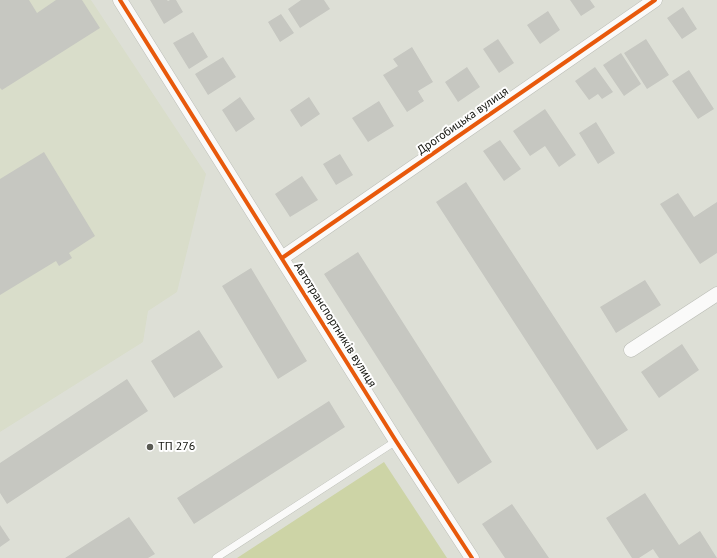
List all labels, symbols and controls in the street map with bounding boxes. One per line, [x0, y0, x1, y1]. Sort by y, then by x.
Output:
street label: Дрогобицька вулиця [415, 84, 511, 158]
street label: Автотранспортників вулиця [291, 260, 379, 390]
place label: ТП 276 [158, 440, 195, 454]
marker: ТП 276 [145, 442, 155, 452]

